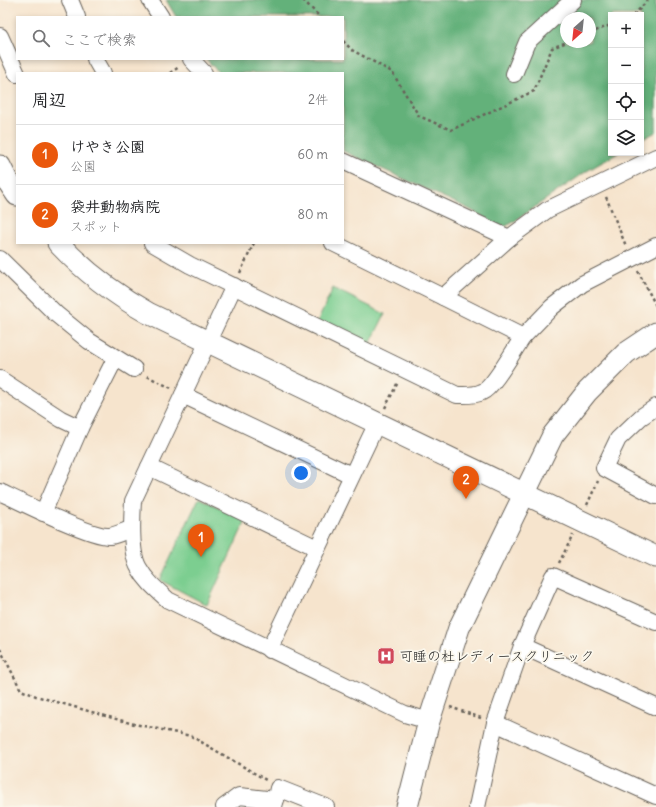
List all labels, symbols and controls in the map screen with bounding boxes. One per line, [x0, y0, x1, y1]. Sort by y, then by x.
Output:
north arrow [560, 12, 596, 48]
map controls [608, 12, 644, 156]
button: + [608, 12, 644, 48]
search box [16, 16, 344, 60]
icon: search [30, 27, 52, 49]
text: ここで検索 [62, 30, 137, 49]
button: − [608, 48, 644, 84]
button: locate [608, 84, 644, 120]
text: 周辺 [32, 89, 66, 111]
text: 2件 [308, 91, 328, 108]
button: layers [608, 120, 644, 156]
text: けやき公園 [70, 137, 145, 156]
text: 1 [42, 146, 48, 163]
text: 60 m [297, 146, 328, 163]
text: 公園 [70, 158, 96, 175]
text: 袋井動物病院 [70, 197, 160, 216]
text: 2 [41, 206, 49, 223]
text: 80 m [297, 206, 328, 223]
text: スポット [70, 218, 122, 235]
your location [291, 463, 311, 483]
pin: 2 [453, 466, 479, 499]
pin: 1 [188, 524, 214, 557]
hospital icon: 可睡の杜レディースクリニック [376, 646, 396, 666]
place label: 可睡の杜レディースクリニック [399, 647, 594, 665]

